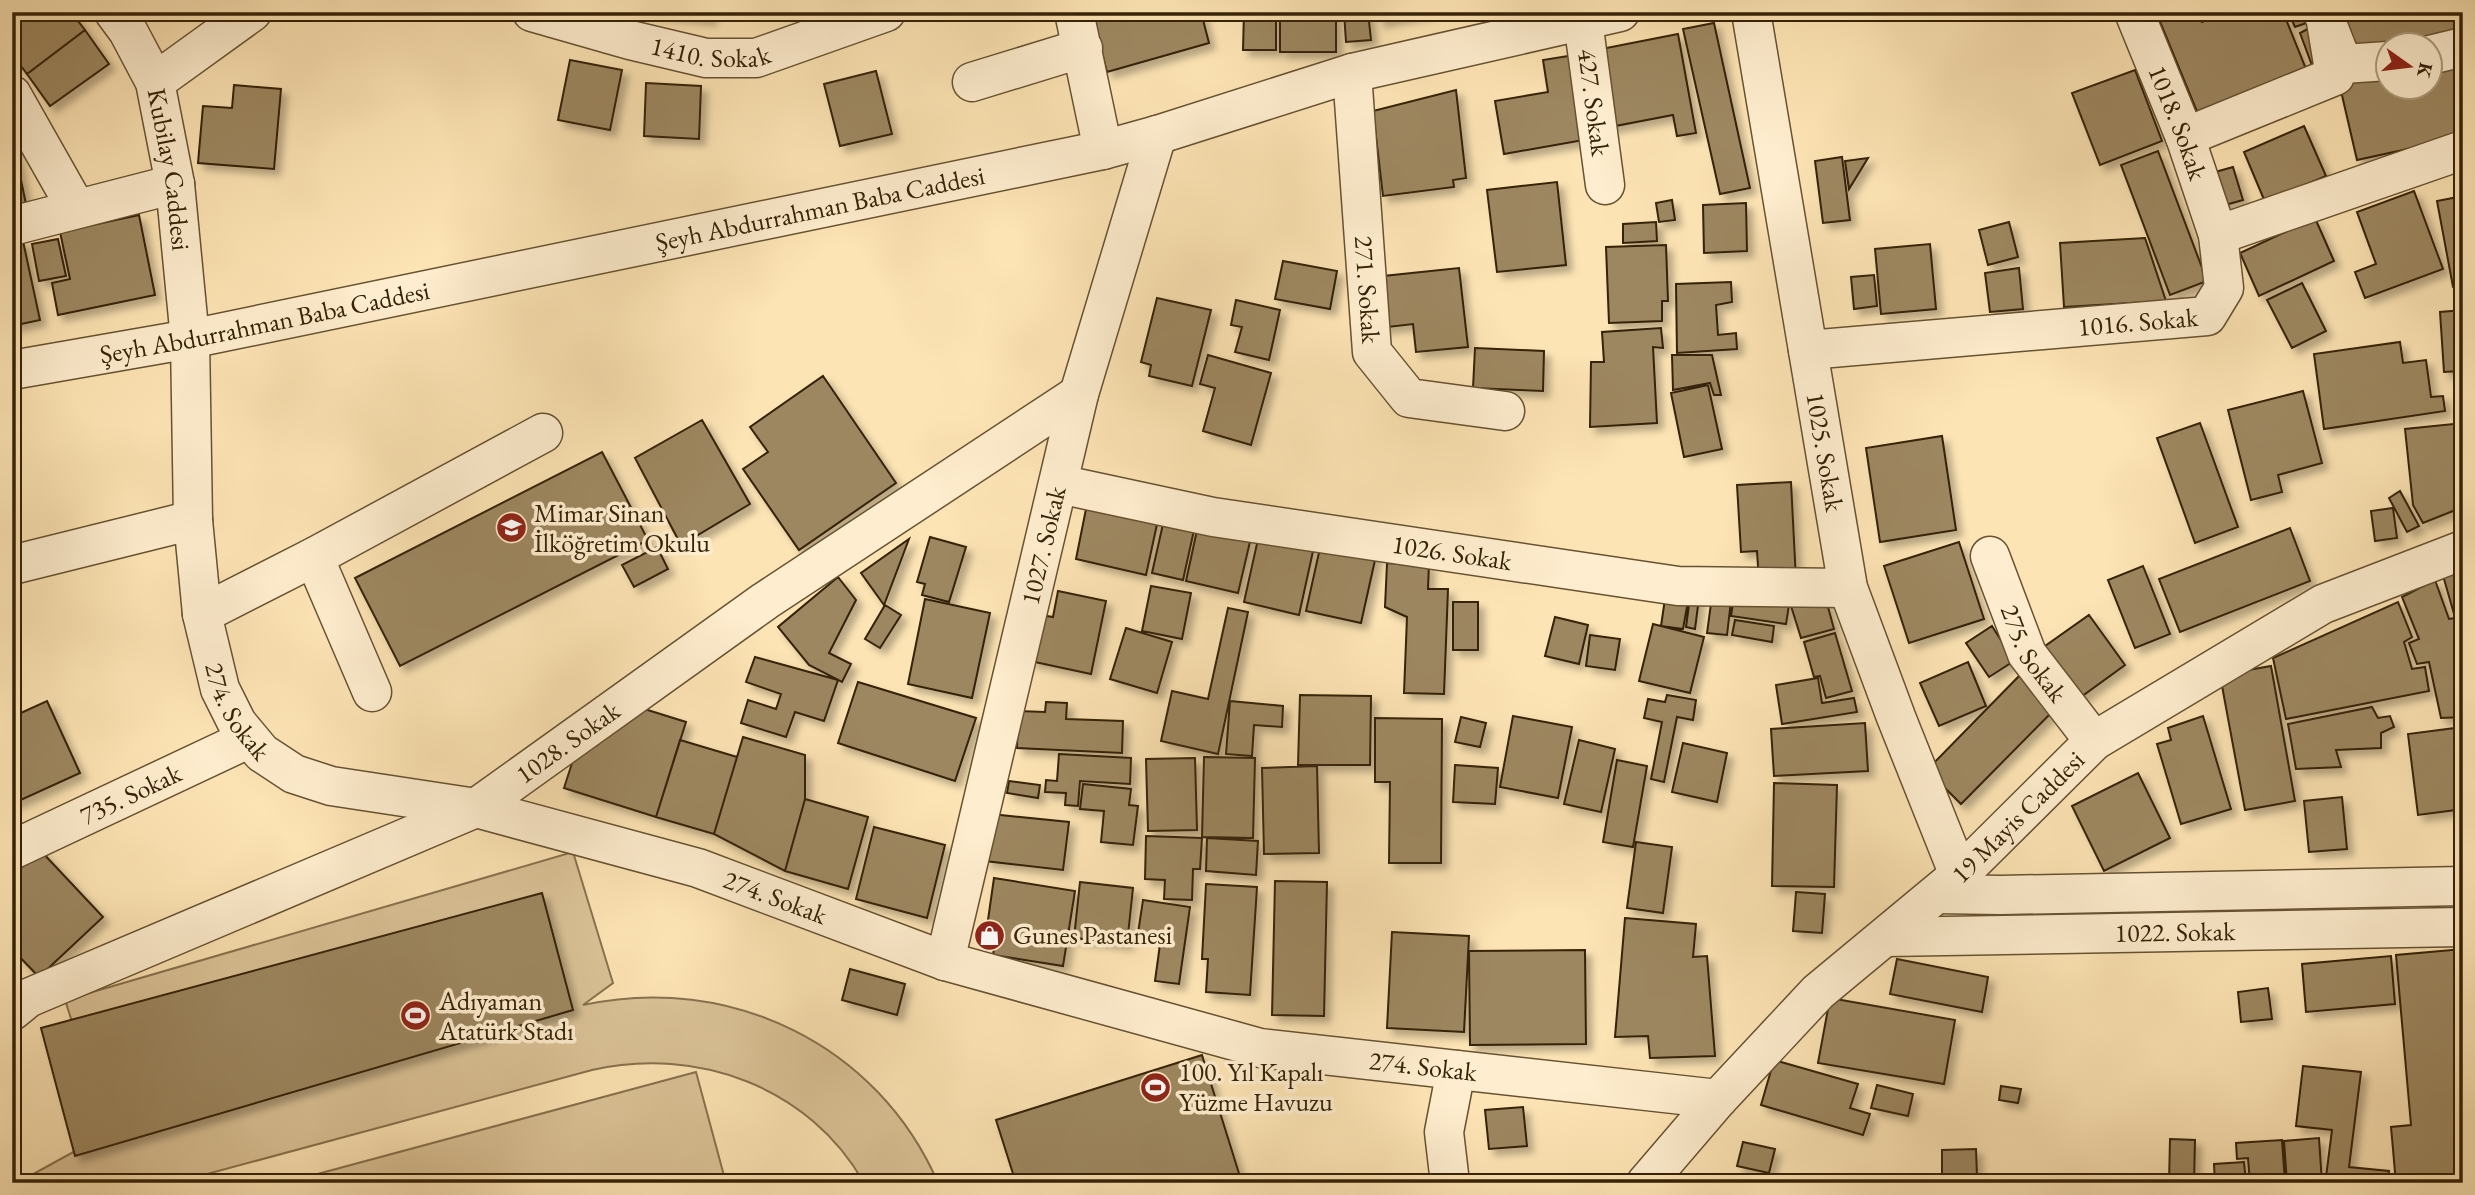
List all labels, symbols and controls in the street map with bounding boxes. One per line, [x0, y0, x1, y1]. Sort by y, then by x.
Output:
street label: 1410. Sokak [647, 28, 776, 75]
north arrow [2374, 32, 2444, 102]
street label: 427. Sokak [1570, 46, 1618, 159]
street label: 1018. Sokak [2140, 60, 2215, 185]
text: K [2411, 60, 2439, 81]
street label: Kubilay Caddesi [140, 85, 198, 252]
street label: Şeyh Abdurrahman Baba Caddesi [652, 158, 988, 259]
street label: 271. Sokak [1347, 234, 1388, 345]
street label: Şeyh Abdurrahman Baba Caddesi [97, 273, 432, 371]
street label: 1016. Sokak [2076, 300, 2200, 344]
street label: 1025. Sokak [1798, 390, 1852, 515]
street label: 1027. Sokak [1013, 482, 1074, 608]
place label: Mimar Sinan İlköğretim Okulu [534, 496, 710, 560]
school or university icon: Mimar Sinan İlköğretim Okulu [494, 511, 528, 545]
street label: 1026. Sokak [1390, 527, 1515, 578]
street label: 275. Sokak [1993, 600, 2075, 710]
street label: 274. Sokak [197, 659, 278, 768]
street label: 1028. Sokak [509, 693, 627, 791]
street label: 19 Mayis Caddesi [1944, 743, 2092, 890]
street label: 735. Sokak [74, 756, 187, 833]
street label: 274. Sokak [719, 862, 833, 932]
street label: 1022. Sokak [2114, 914, 2236, 950]
shop icon: Gunes Pastanesi [973, 918, 1007, 952]
place label: Gunes Pastanesi [1013, 918, 1172, 952]
place label: Adıyaman Atatürk Stadı [438, 984, 574, 1048]
sports icon: Adıyaman Atatürk Stadı [399, 999, 433, 1033]
street label: 274. Sokak [1367, 1043, 1479, 1089]
place label: 100. Yıl Kapalı Yüzme Havuzu [1179, 1055, 1333, 1119]
sports icon: 100. Yıl Kapalı Yüzme Havuzu [1139, 1070, 1173, 1104]

